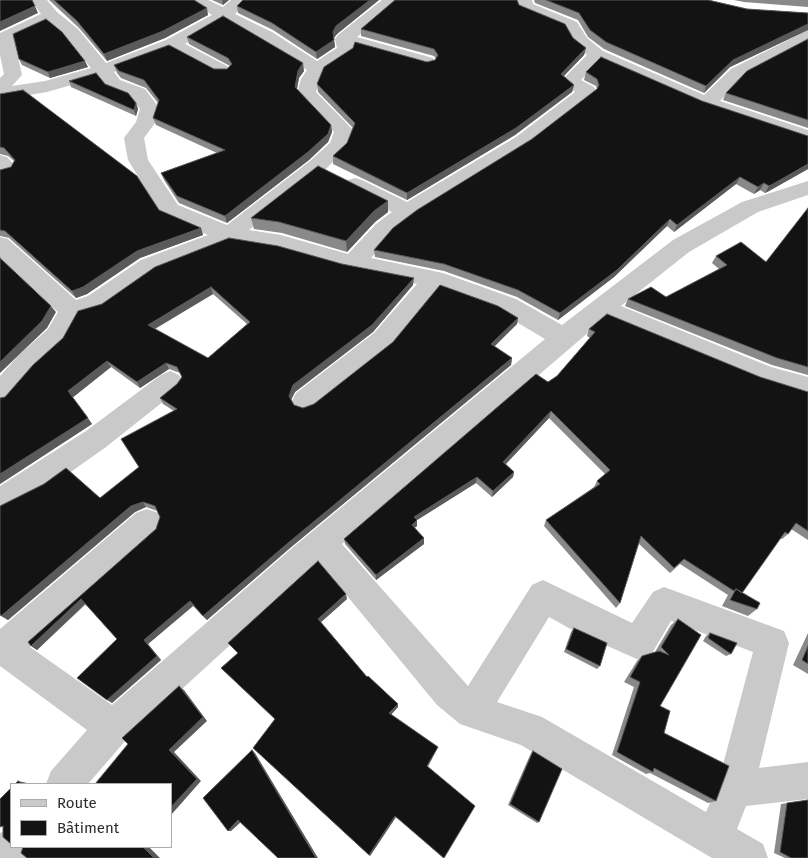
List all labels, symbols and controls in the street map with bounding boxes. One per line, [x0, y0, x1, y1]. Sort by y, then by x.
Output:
legend [10, 783, 172, 848]
text: Route [57, 794, 97, 812]
text: Bâtiment [57, 819, 119, 837]

